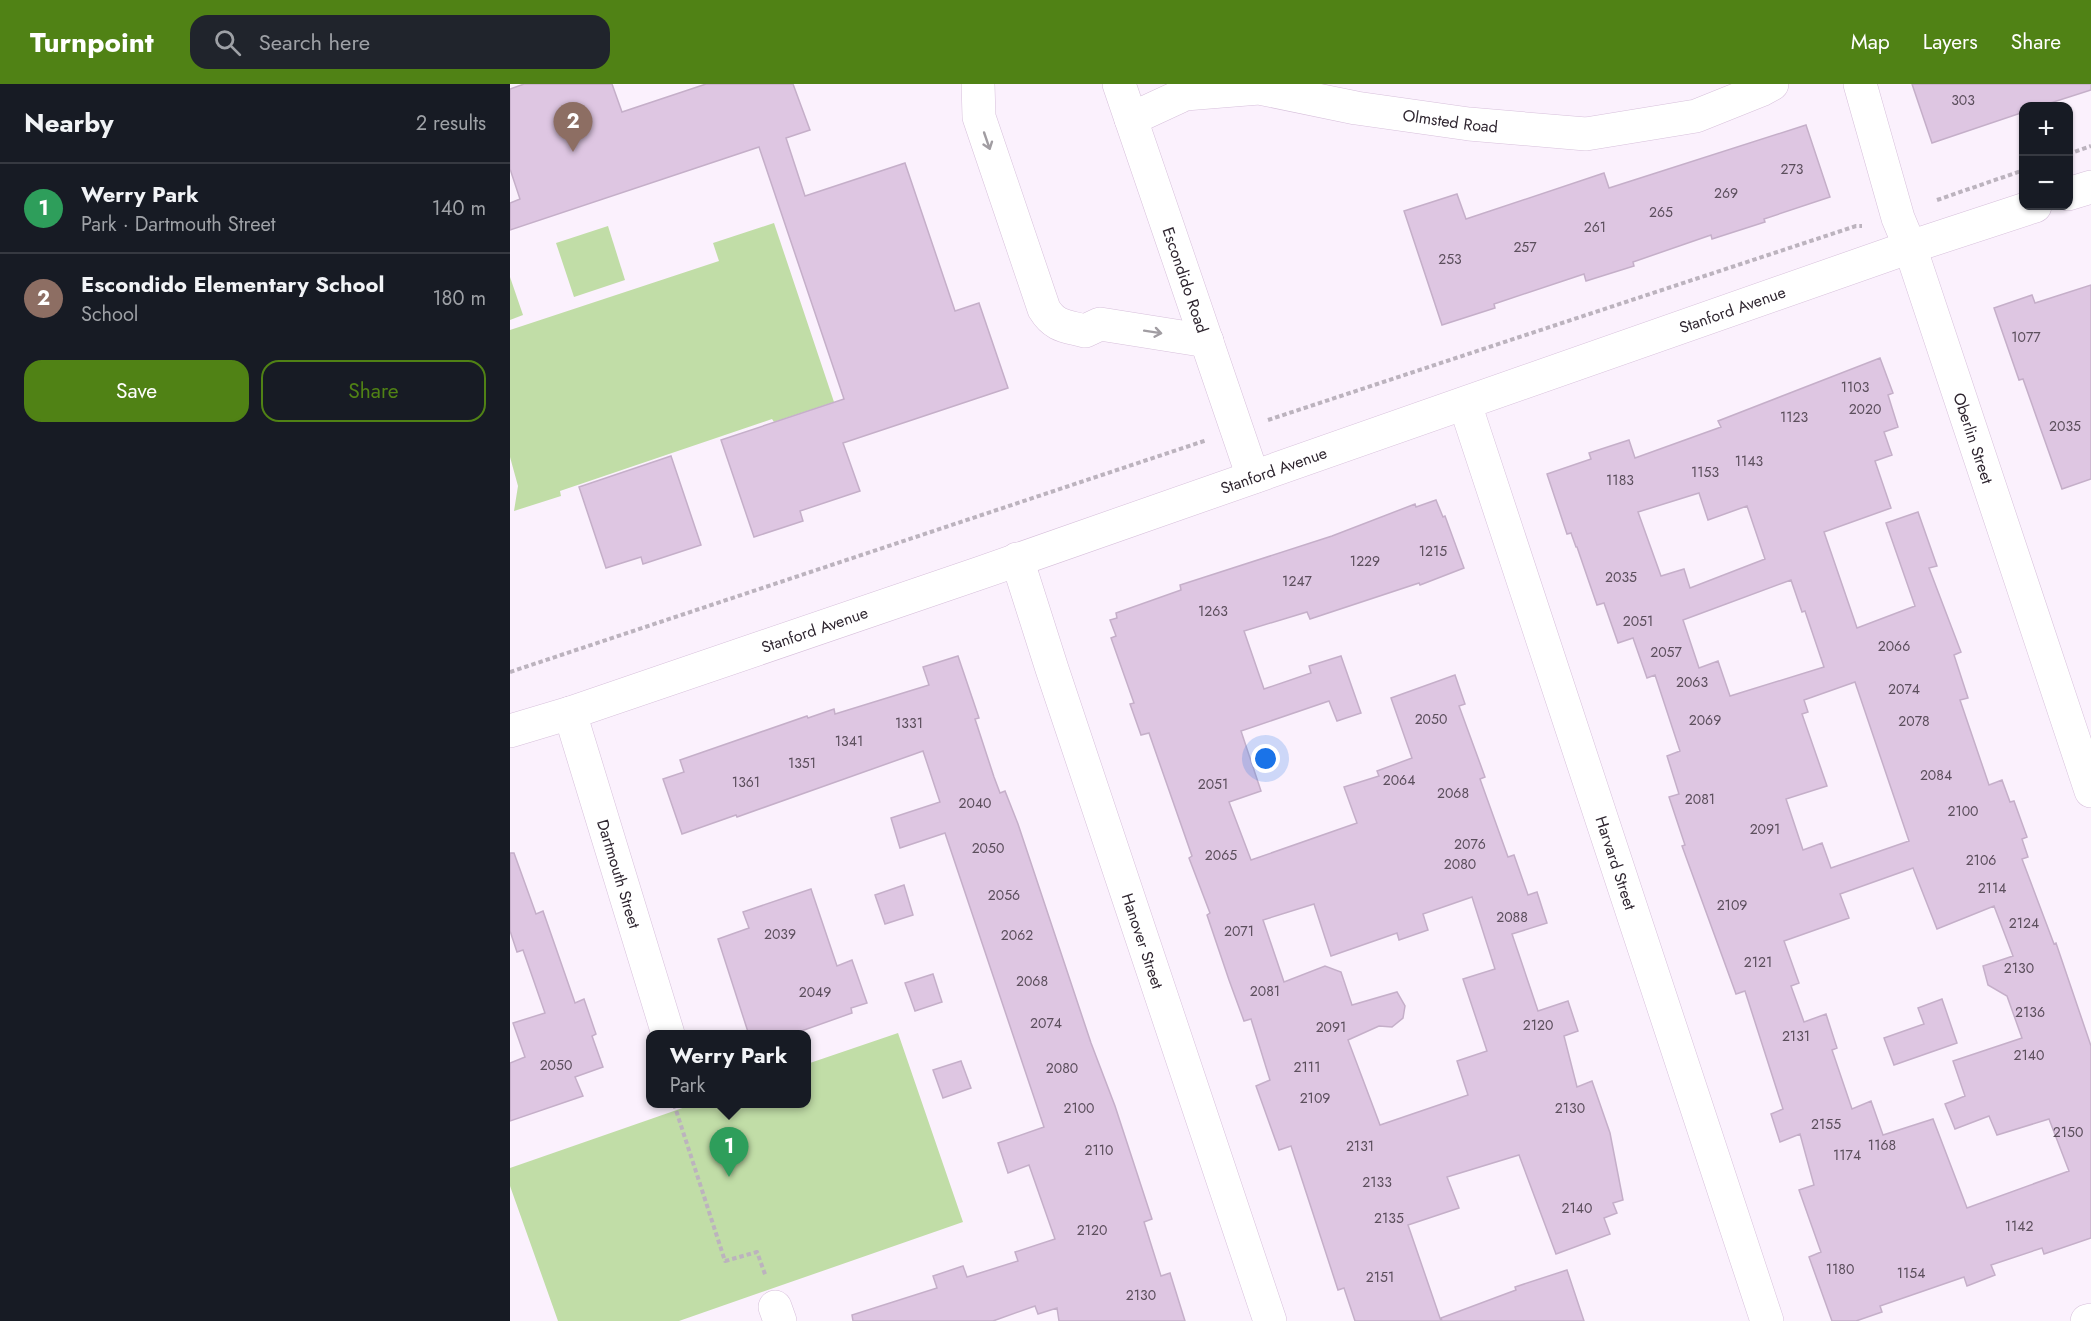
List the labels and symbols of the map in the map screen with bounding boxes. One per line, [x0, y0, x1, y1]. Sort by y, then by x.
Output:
house number: 303 [1951, 90, 1975, 110]
pin: 2 [554, 103, 592, 152]
street label: Olmsted Road [1401, 104, 1499, 138]
one-way arrow [982, 131, 993, 150]
house number: 273 [1781, 159, 1804, 179]
house number: 269 [1714, 183, 1738, 203]
house number: 265 [1649, 202, 1673, 222]
house number: 261 [1584, 217, 1606, 237]
street label: Escondido Road [1157, 224, 1214, 336]
house number: 257 [1513, 237, 1537, 257]
house number: 253 [1438, 249, 1462, 269]
street label: Stanford Avenue [1676, 281, 1789, 339]
one-way arrow [1143, 327, 1163, 338]
house number: 1077 [2011, 327, 2041, 347]
house number: 1103 [1841, 377, 1870, 397]
street label: Oberlin Street [1947, 390, 1999, 487]
house number: 2020 [1849, 399, 1881, 419]
house number: 1123 [1780, 407, 1808, 427]
house number: 2035 [2049, 416, 2081, 436]
street label: Stanford Avenue [1217, 441, 1330, 500]
house number: 1143 [1735, 451, 1764, 471]
house number: 1153 [1691, 462, 1719, 482]
house number: 1183 [1606, 470, 1634, 490]
house number: 1215 [1419, 541, 1447, 561]
house number: 1229 [1350, 551, 1380, 571]
house number: 2035 [1605, 567, 1637, 587]
house number: 1247 [1282, 571, 1313, 591]
street label: Stanford Avenue [758, 601, 871, 659]
house number: 1263 [1198, 601, 1228, 621]
house number: 2051 [1623, 611, 1653, 631]
house number: 2066 [1878, 636, 1910, 656]
house number: 2057 [1650, 642, 1682, 662]
house number: 2063 [1676, 672, 1708, 692]
house number: 2074 [1888, 679, 1920, 699]
house number: 2050 [1415, 709, 1447, 729]
house number: 2069 [1689, 710, 1721, 730]
house number: 2078 [1898, 711, 1930, 731]
house number: 1331 [895, 713, 923, 733]
house number: 1341 [835, 731, 863, 751]
your location [1251, 744, 1280, 773]
house number: 1351 [788, 753, 816, 773]
house number: 2084 [1920, 765, 1952, 785]
house number: 2064 [1383, 770, 1415, 790]
house number: 1361 [732, 772, 760, 792]
house number: 2051 [1198, 774, 1228, 794]
house number: 2068 [1437, 783, 1469, 803]
house number: 2081 [1685, 789, 1715, 809]
house number: 2040 [959, 793, 991, 813]
house number: 2100 [1947, 801, 1979, 821]
street label: Harvard Street [1589, 813, 1642, 913]
street label: Dartmouth Street [591, 816, 646, 931]
house number: 2091 [1750, 819, 1780, 839]
house number: 2076 [1454, 834, 1486, 854]
house number: 2050 [972, 838, 1004, 858]
house number: 2065 [1205, 845, 1237, 865]
house number: 2106 [1966, 850, 1996, 870]
house number: 2080 [1444, 854, 1476, 874]
house number: 2114 [1978, 878, 2006, 898]
house number: 2056 [988, 885, 1020, 905]
street label: Hanover Street [1116, 890, 1169, 992]
house number: 2109 [1717, 895, 1747, 915]
house number: 2088 [1496, 907, 1528, 927]
house number: 2124 [2009, 913, 2039, 933]
house number: 2071 [1224, 921, 1254, 941]
house number: 2039 [764, 924, 796, 944]
house number: 2062 [1001, 925, 1033, 945]
house number: 2121 [1744, 952, 1772, 972]
house number: 2130 [2004, 958, 2034, 978]
house number: 2068 [1016, 971, 1048, 991]
house number: 2081 [1250, 981, 1280, 1001]
house number: 2049 [799, 982, 831, 1002]
house number: 2136 [2015, 1002, 2045, 1022]
house number: 2074 [1030, 1013, 1062, 1033]
house number: 2120 [1523, 1015, 1553, 1035]
house number: 2091 [1316, 1017, 1346, 1037]
house number: 2131 [1782, 1026, 1810, 1046]
house number: 2140 [2014, 1045, 2044, 1065]
house number: 2050 [540, 1055, 572, 1075]
house number: 2111 [1294, 1057, 1320, 1077]
house number: 2080 [1046, 1058, 1078, 1078]
house number: 2109 [1300, 1088, 1330, 1108]
house number: 2100 [1063, 1098, 1095, 1118]
house number: 2130 [1555, 1098, 1585, 1118]
house number: 2155 [1811, 1114, 1841, 1134]
house number: 2150 [2053, 1122, 2083, 1142]
pin: 1 [710, 1128, 748, 1177]
house number: 1168 [1868, 1135, 1896, 1155]
house number: 2131 [1346, 1136, 1374, 1156]
house number: 2110 [1085, 1140, 1113, 1160]
house number: 1174 [1833, 1145, 1861, 1165]
house number: 2133 [1362, 1172, 1392, 1192]
house number: 2140 [1562, 1198, 1592, 1218]
house number: 2135 [1374, 1208, 1404, 1228]
house number: 1142 [2005, 1216, 2033, 1236]
house number: 2120 [1077, 1220, 1107, 1240]
house number: 1180 [1826, 1259, 1854, 1279]
house number: 1154 [1897, 1263, 1925, 1283]
house number: 2151 [1366, 1267, 1394, 1287]
house number: 2130 [1126, 1285, 1156, 1305]

